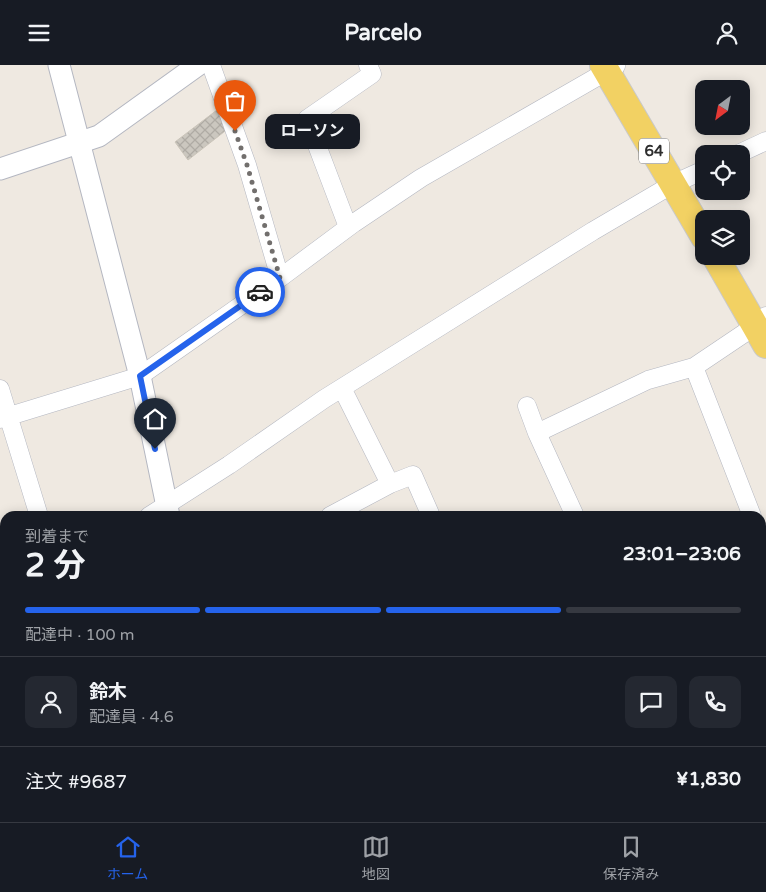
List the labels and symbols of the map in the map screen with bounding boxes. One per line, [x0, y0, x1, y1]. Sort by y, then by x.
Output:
pin [214, 80, 256, 131]
north arrow [695, 80, 750, 135]
callout: ローソン [265, 113, 360, 149]
road number: 64 [639, 139, 669, 163]
courier [235, 267, 285, 317]
pin [134, 398, 176, 449]

